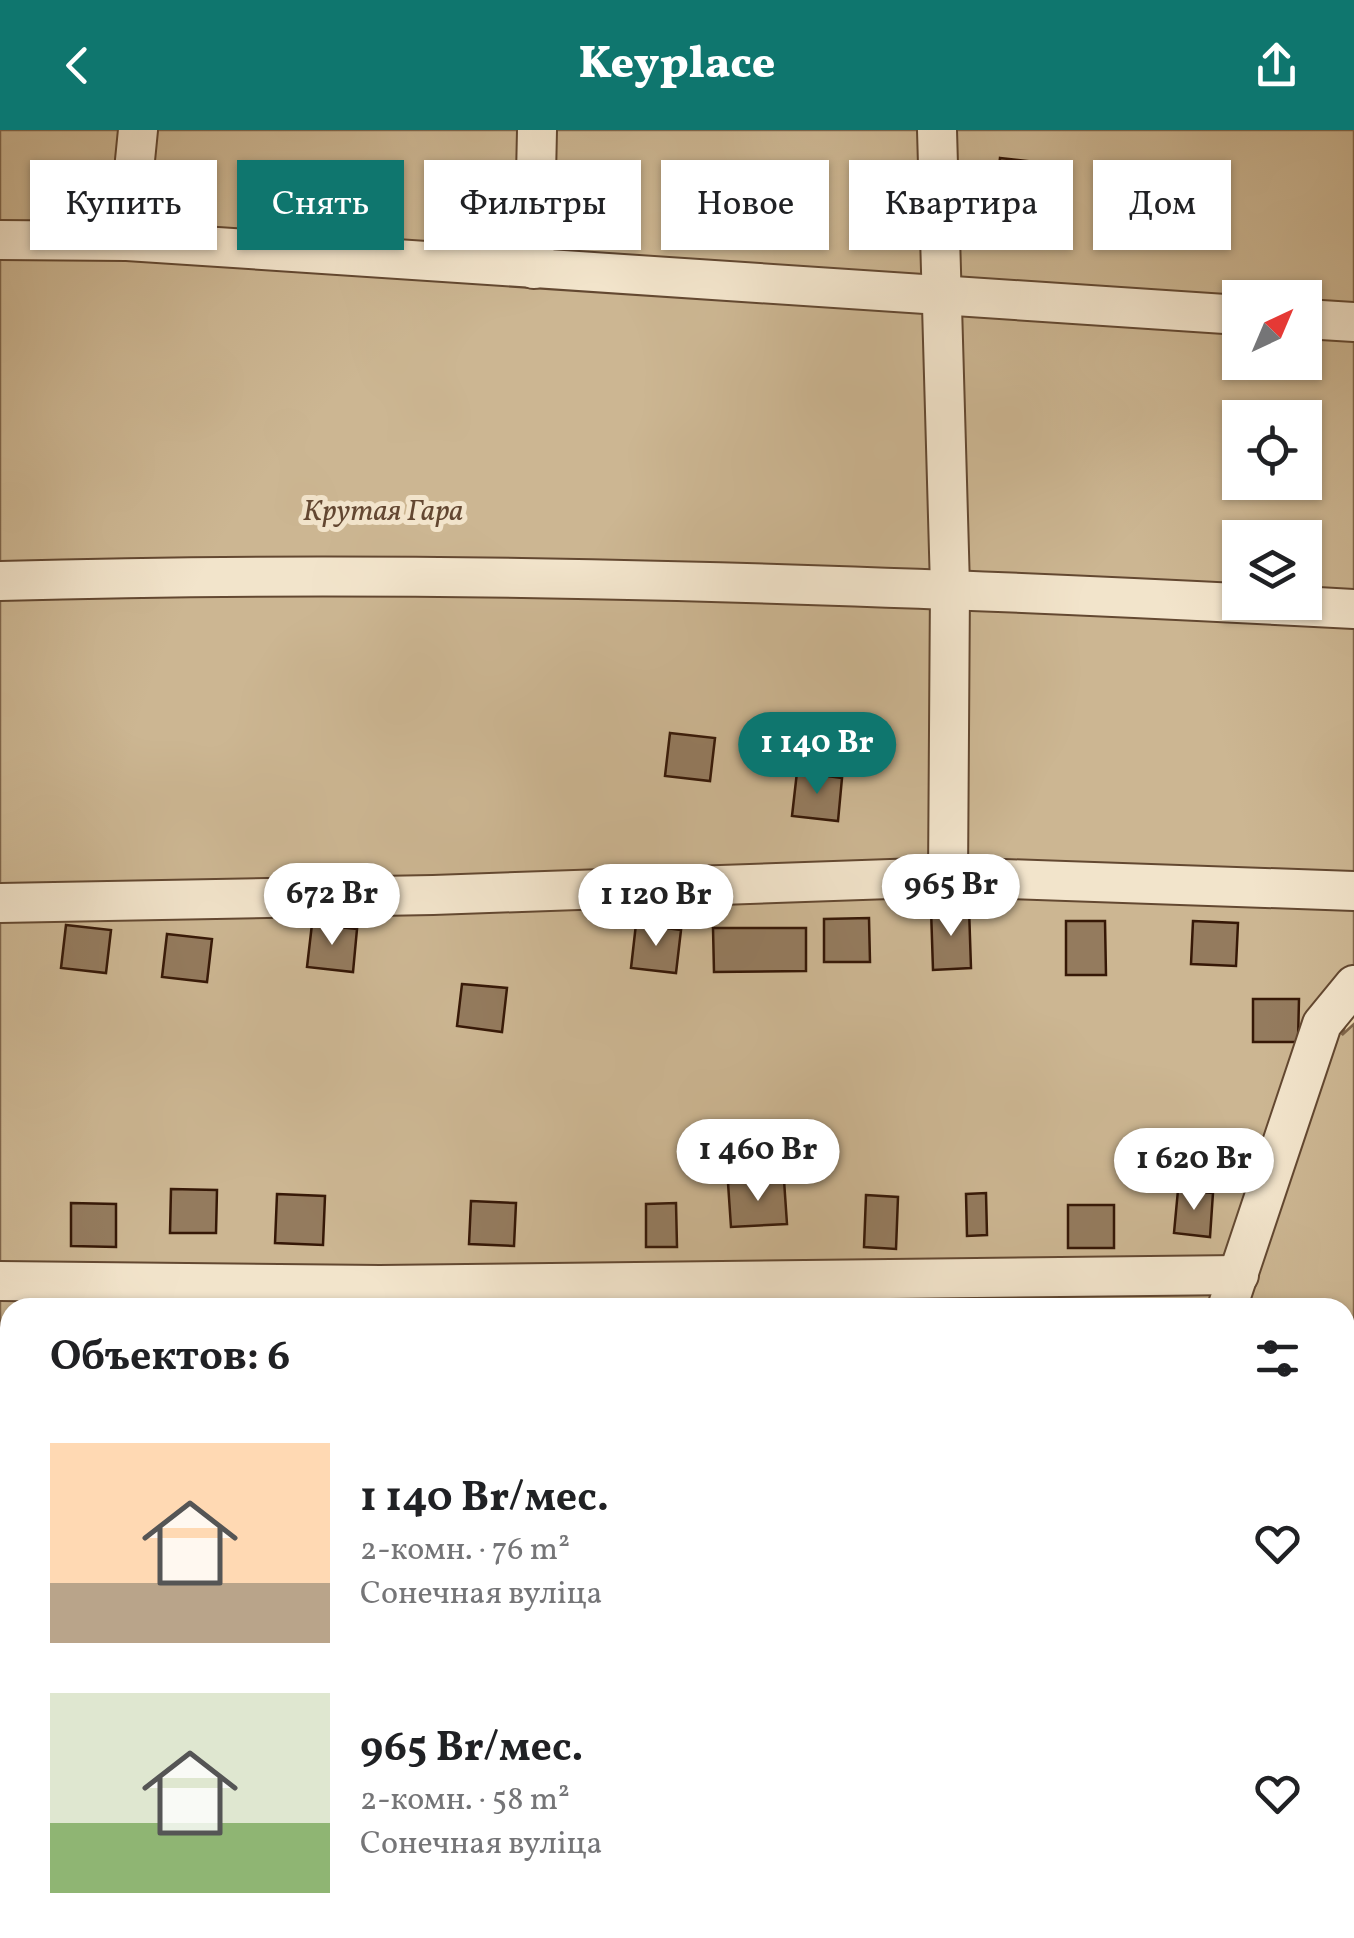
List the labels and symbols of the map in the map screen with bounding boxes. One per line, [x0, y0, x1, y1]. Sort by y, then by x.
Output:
north arrow [1222, 280, 1322, 380]
park label: Крутая Гара [302, 491, 464, 533]
pin: 1 140 Br [714, 712, 920, 797]
pin: 965 Br [870, 854, 1032, 939]
pin: 672 Br [251, 863, 413, 948]
pin: 1 120 Br [553, 864, 759, 949]
pin: 1 460 Br [655, 1119, 861, 1204]
pin: 1 620 Br [1091, 1128, 1297, 1213]

